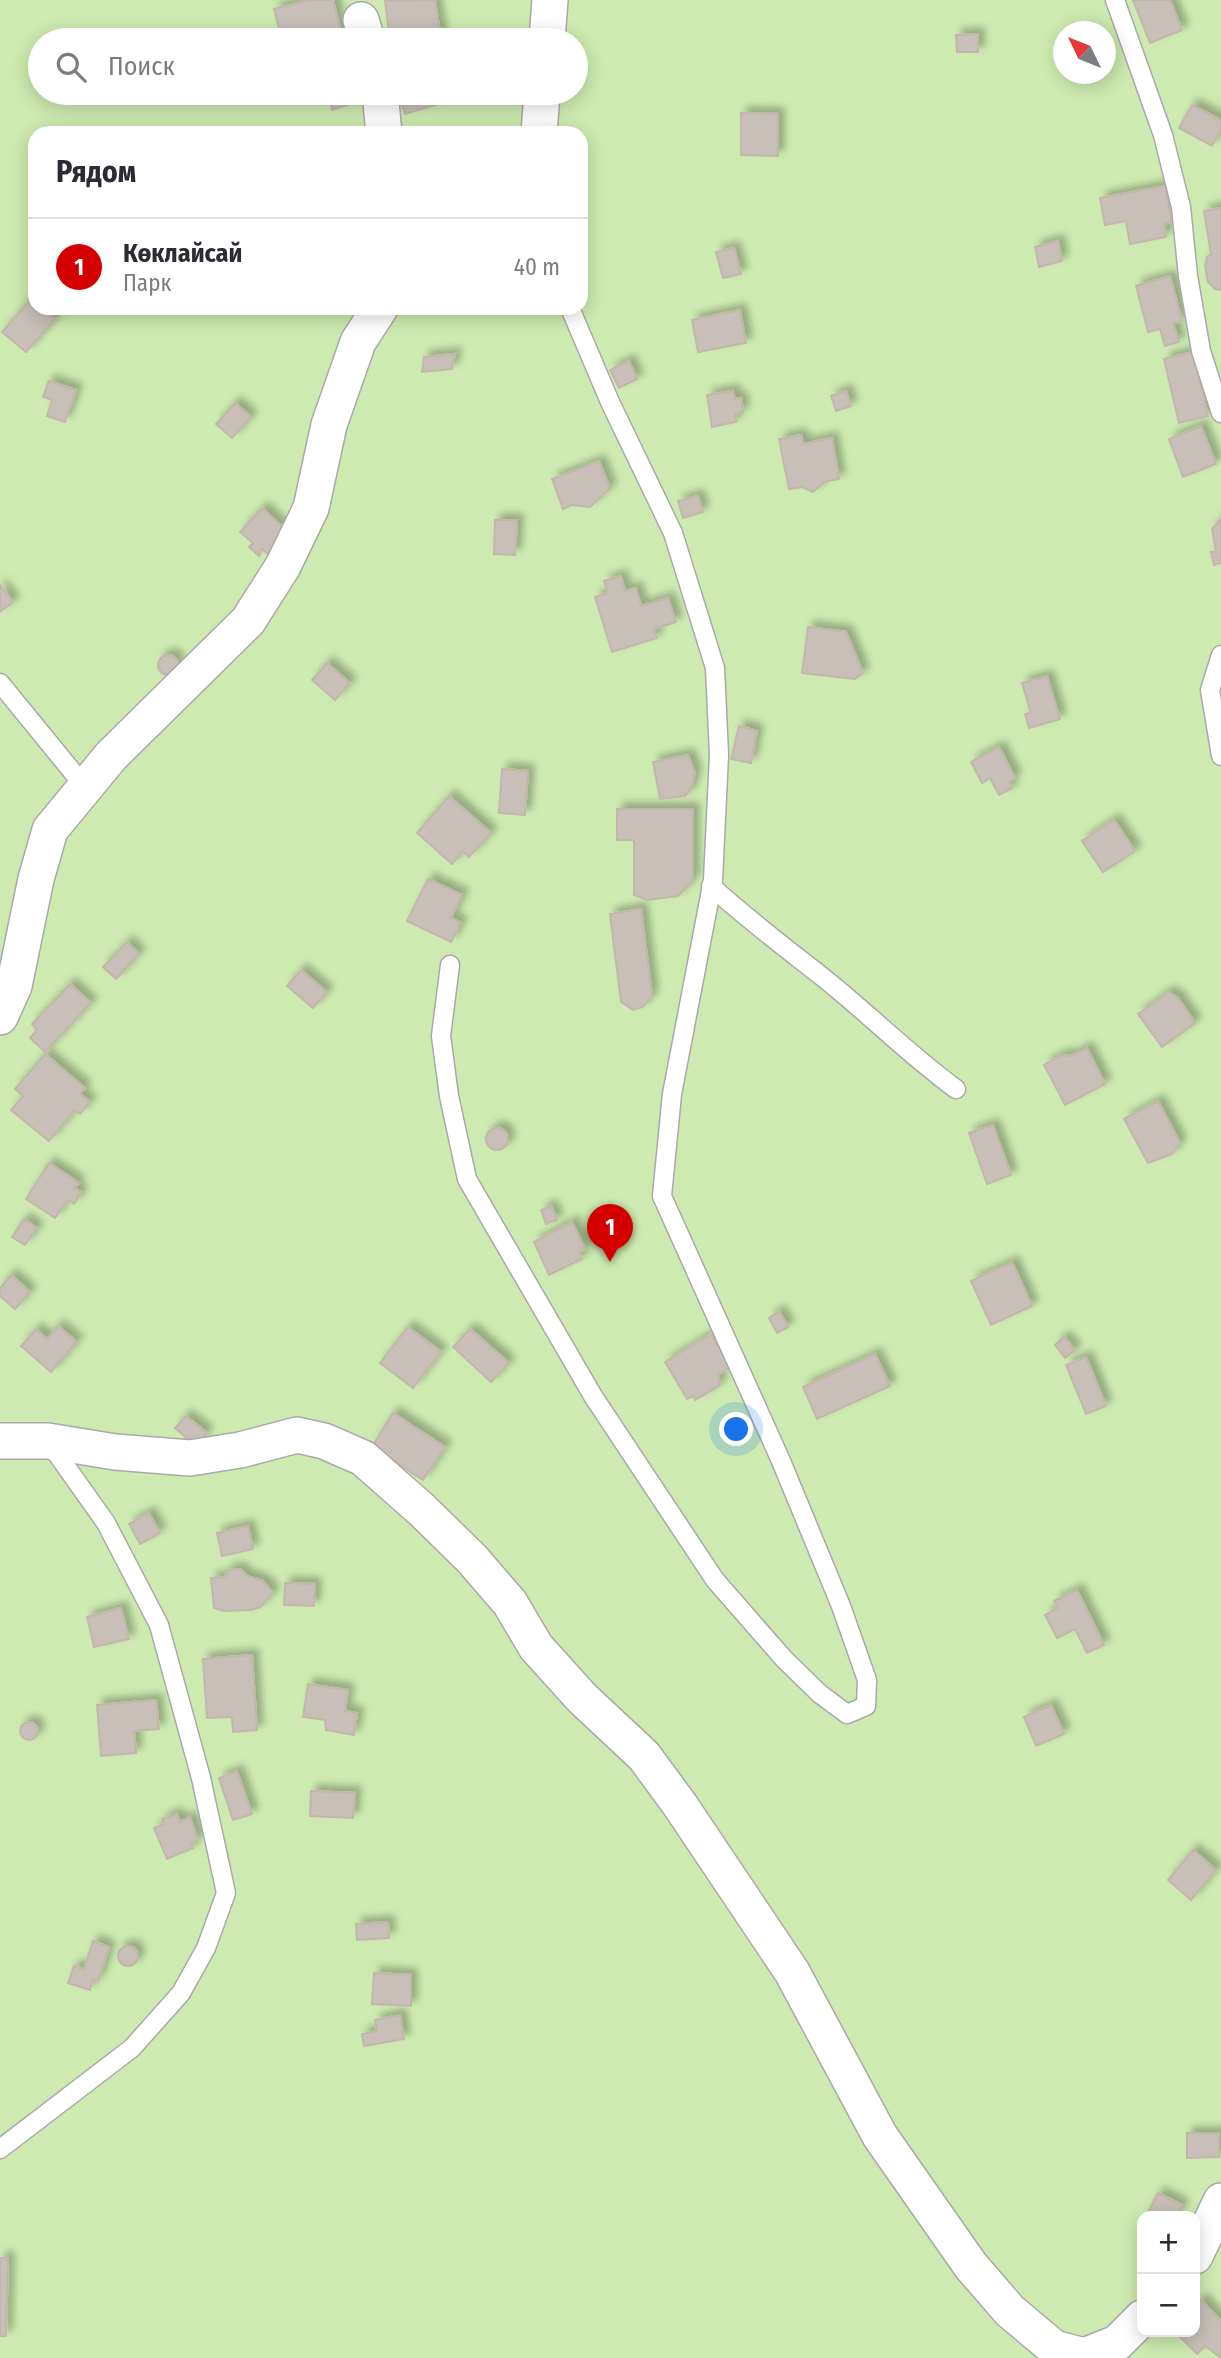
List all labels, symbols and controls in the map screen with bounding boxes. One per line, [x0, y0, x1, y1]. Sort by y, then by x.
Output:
north arrow [1053, 21, 1116, 84]
search box [28, 28, 588, 105]
icon: search [52, 48, 90, 86]
text: Поиск [108, 51, 175, 82]
text: Рядом [56, 154, 136, 190]
text: Көклайсай [123, 238, 242, 269]
text: 1 [74, 253, 84, 281]
text: 40 m [514, 253, 560, 281]
text: Парк [123, 269, 171, 297]
pin: 1 [587, 1204, 633, 1262]
your location [719, 1412, 753, 1446]
map controls [1137, 2211, 1200, 2337]
button: + [1137, 2211, 1200, 2274]
button: − [1137, 2274, 1200, 2337]

